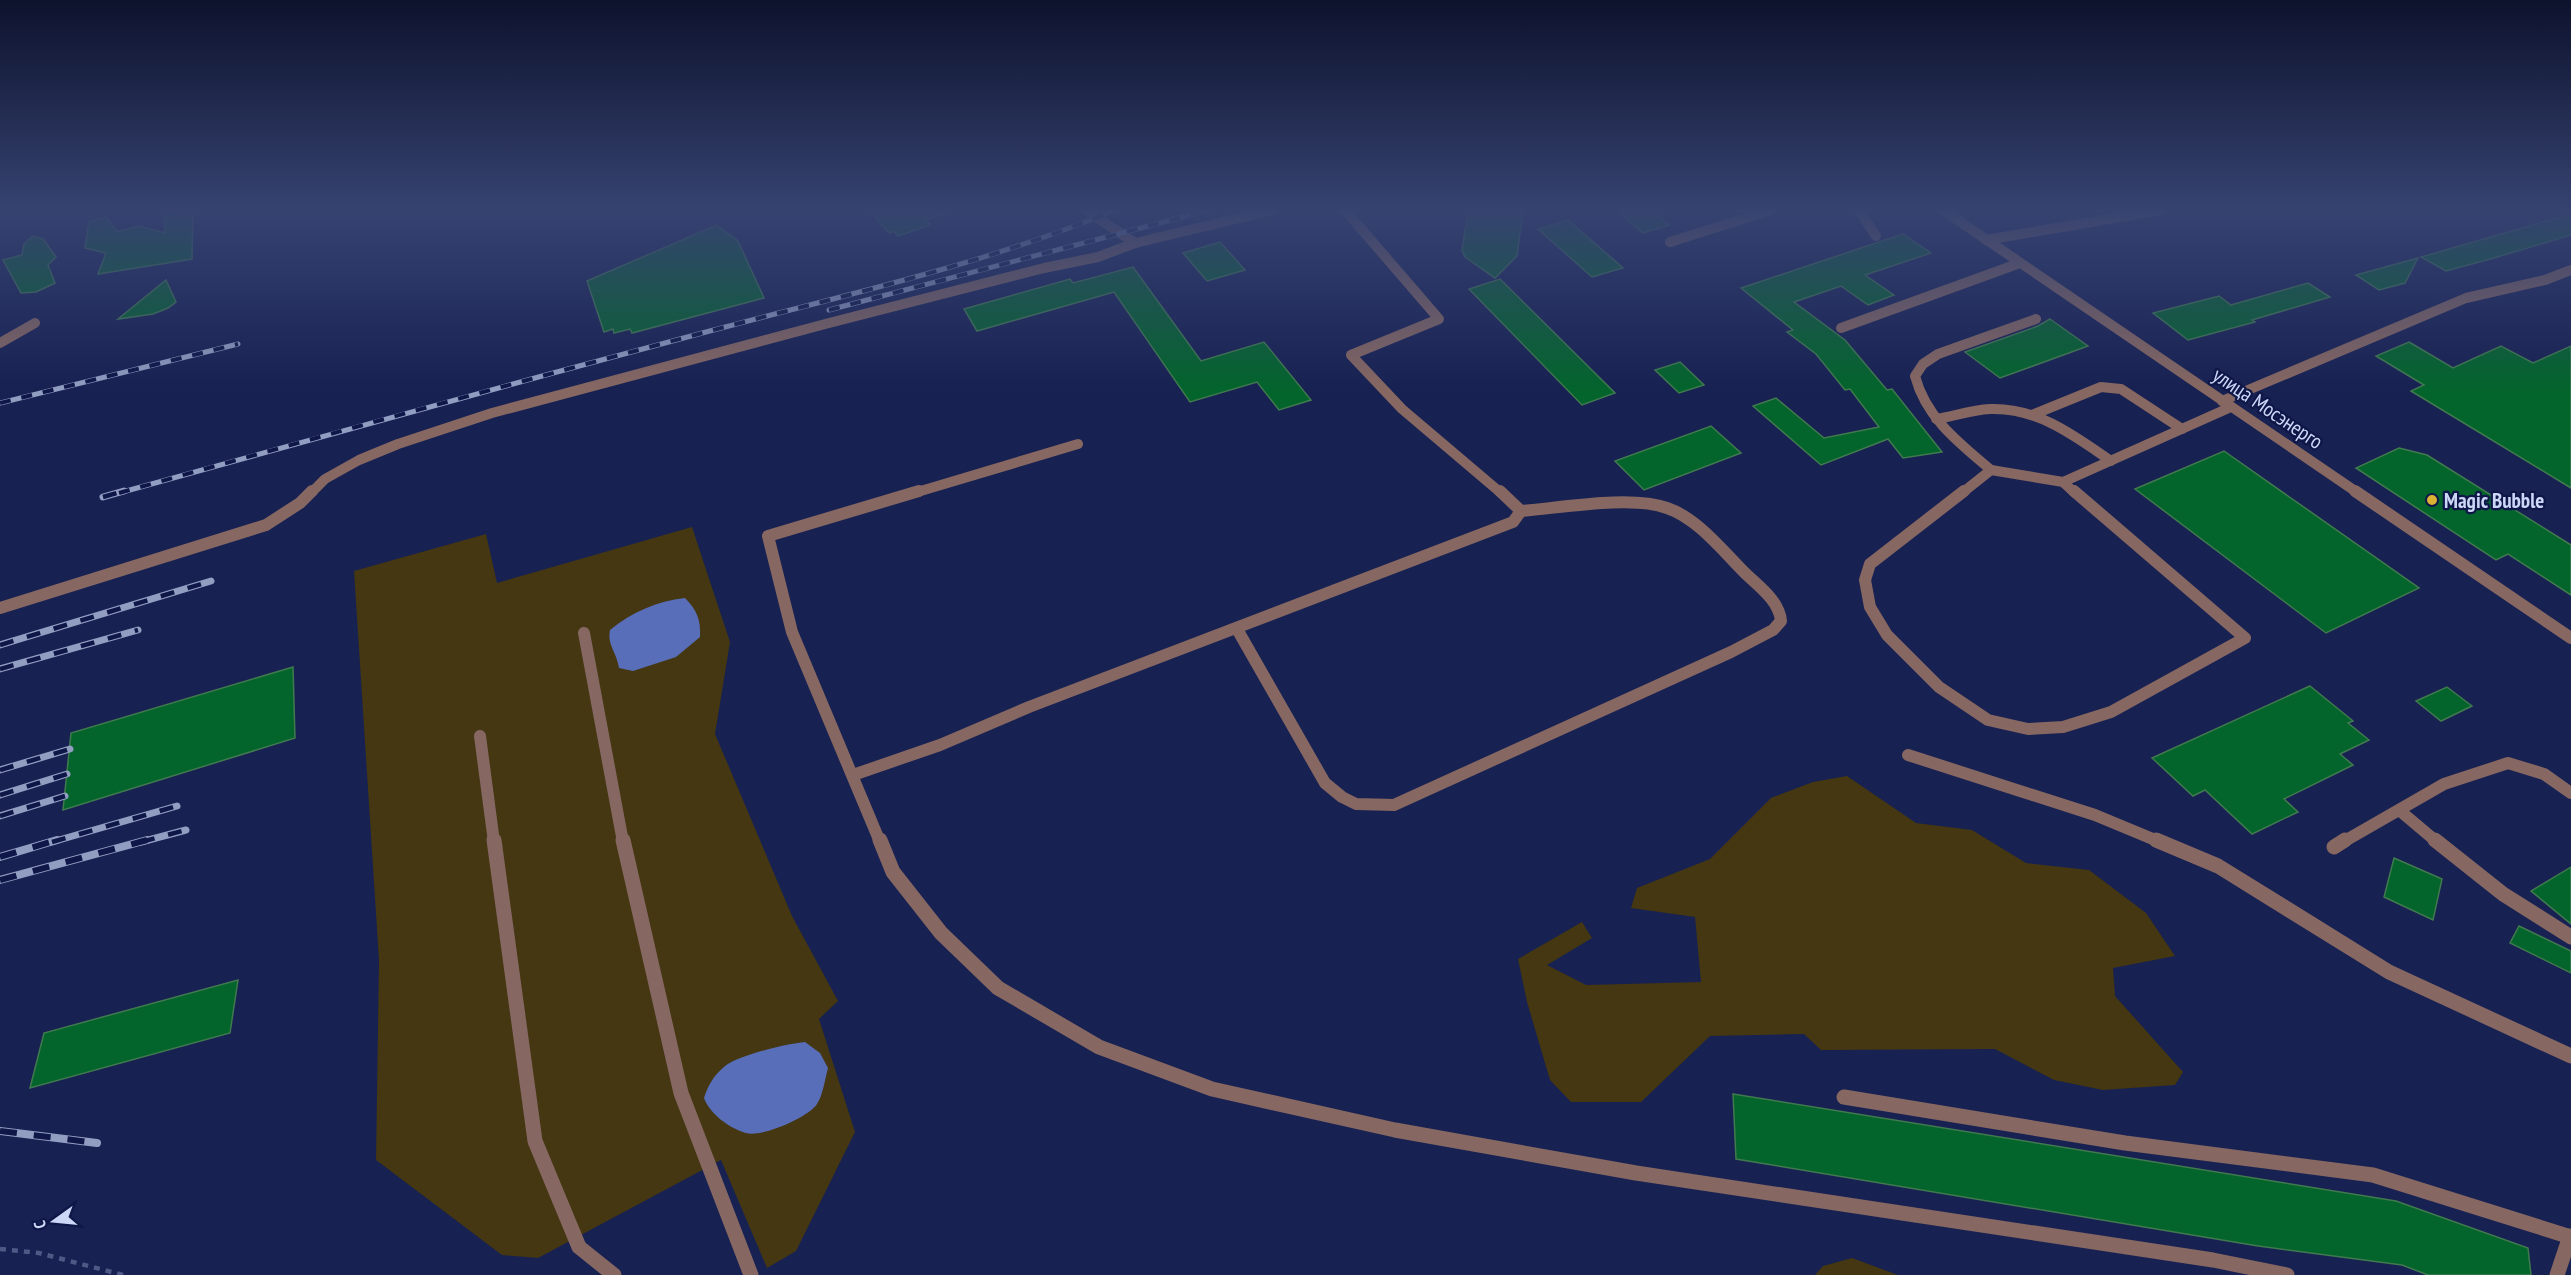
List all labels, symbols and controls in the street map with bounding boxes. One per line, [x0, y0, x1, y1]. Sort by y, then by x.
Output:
street label: улица Мосэнерго [2208, 361, 2328, 455]
place label: Magic Bubble [2444, 487, 2544, 514]
marker: Magic Bubble [2425, 493, 2439, 507]
north arrow [24, 1191, 84, 1251]
text: С [29, 1218, 50, 1231]

